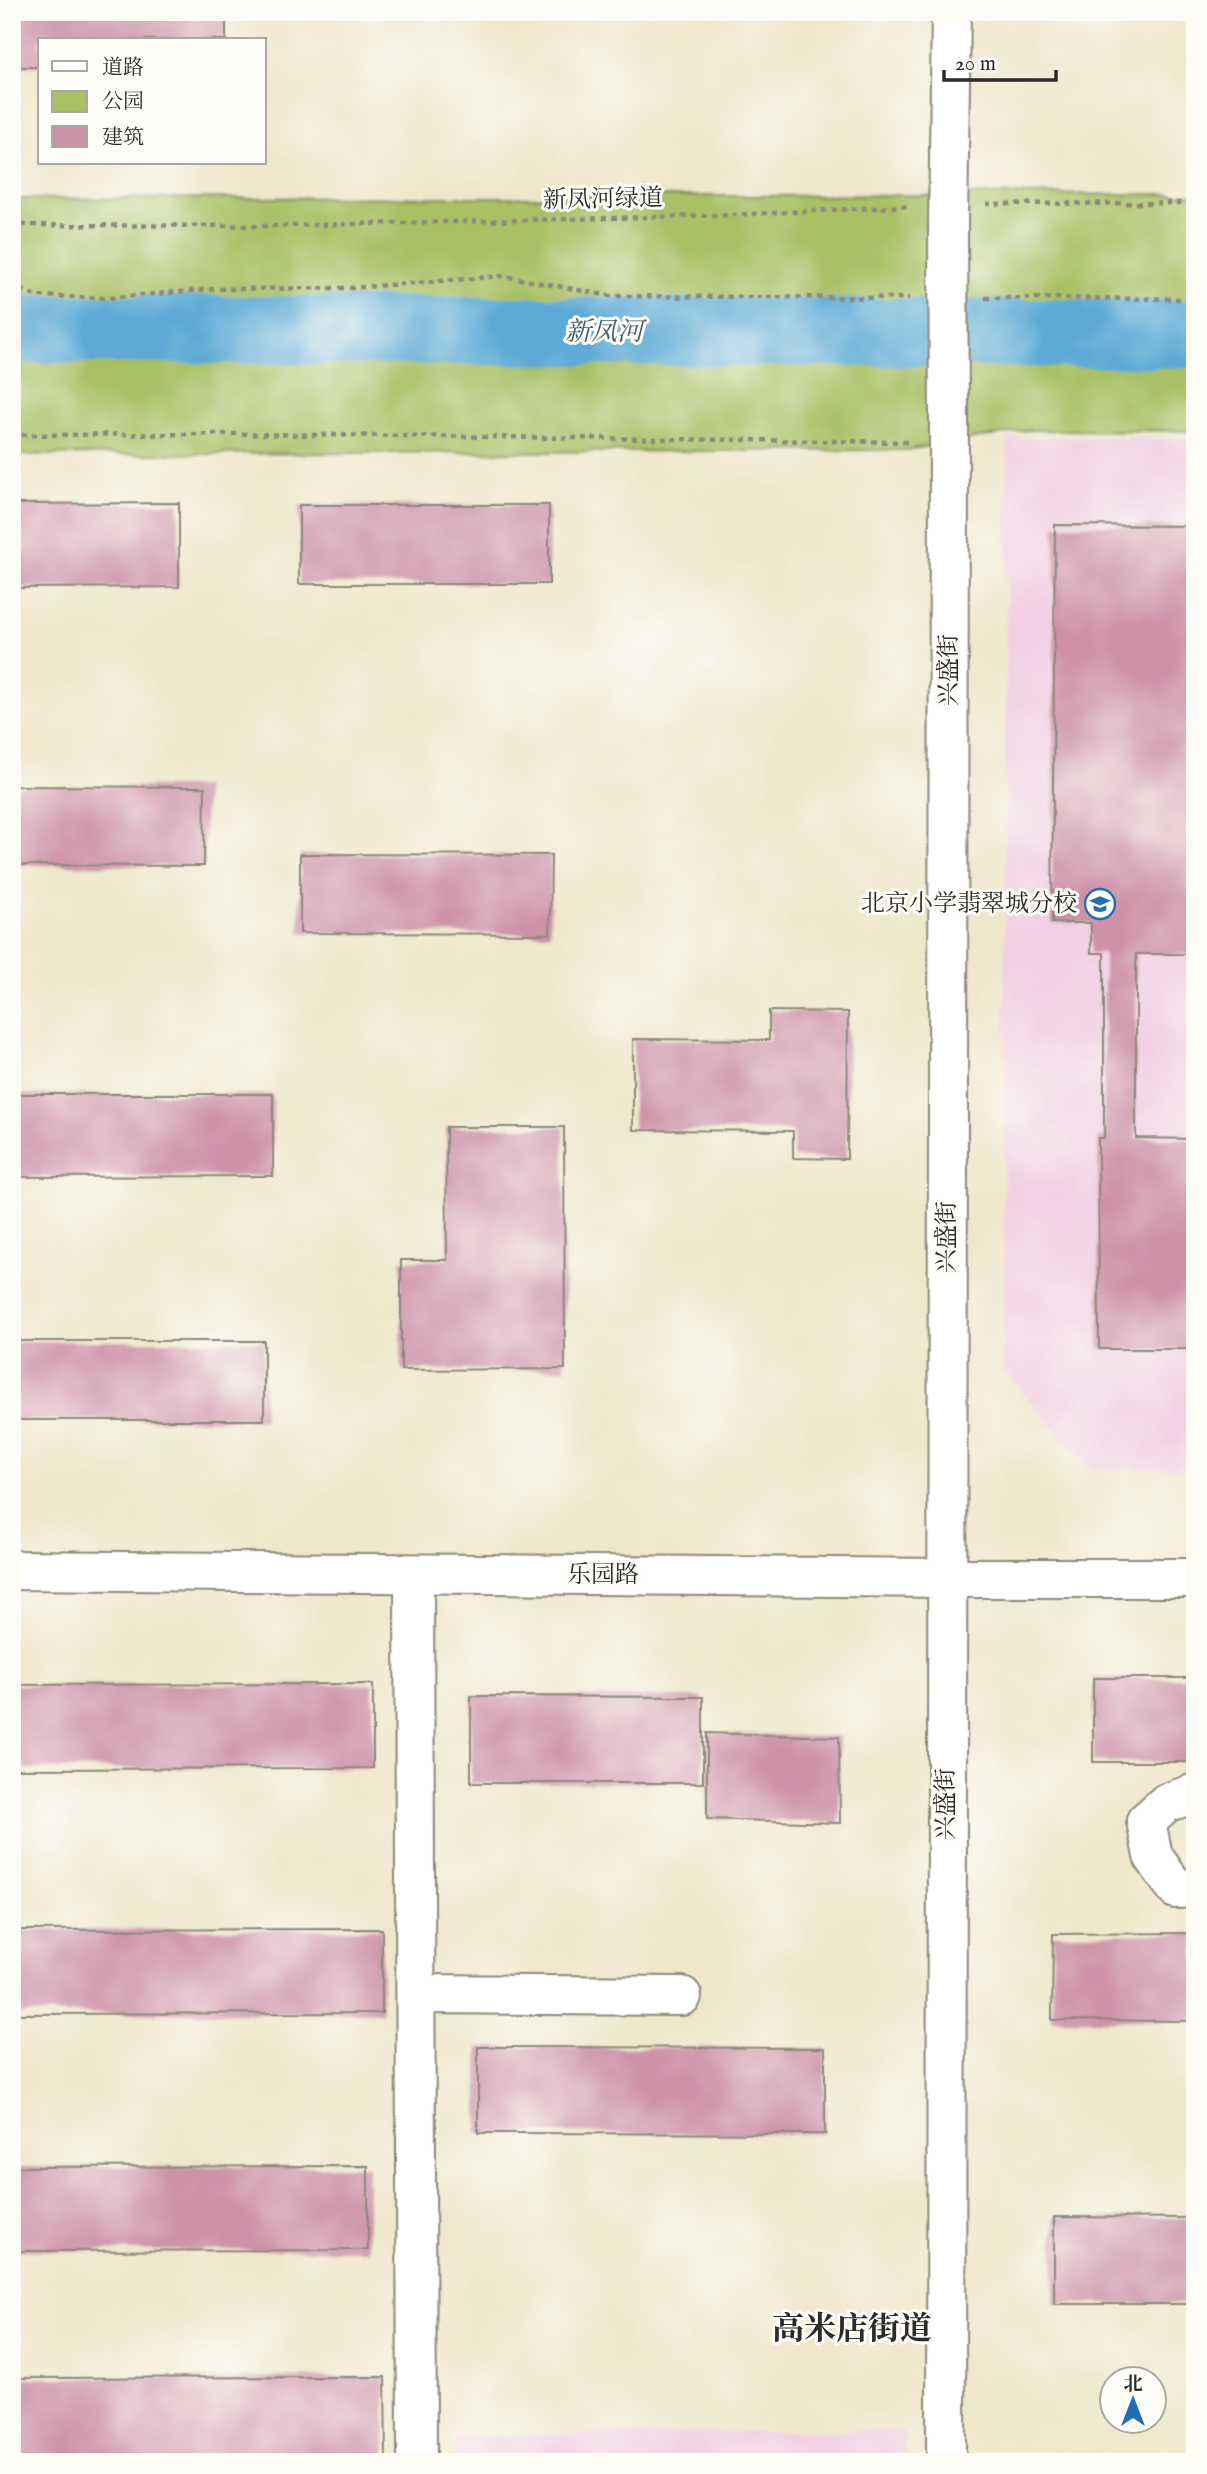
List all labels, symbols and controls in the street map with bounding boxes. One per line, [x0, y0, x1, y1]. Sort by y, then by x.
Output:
legend [38, 38, 266, 164]
scale bar [944, 38, 1056, 82]
text: 20 m [955, 51, 996, 78]
text: 道路 [102, 55, 144, 82]
text: 公园 [102, 89, 144, 116]
text: 建筑 [102, 125, 144, 152]
street label: 新凤河绿道 [543, 183, 663, 217]
water label: 新凤河 [565, 316, 647, 349]
street label: 兴盛街 [934, 634, 965, 706]
school or university icon: 北京小学翡翠城分校 [1083, 887, 1117, 921]
place label: 北京小学翡翠城分校 [861, 889, 1077, 920]
street label: 兴盛街 [932, 1201, 963, 1273]
street label: 乐园路 [567, 1560, 639, 1591]
street label: 兴盛街 [931, 1768, 962, 1840]
district label: 高米店街道 [772, 2310, 932, 2351]
north arrow [1098, 2366, 1168, 2436]
text: 北 [1123, 2373, 1143, 2397]

